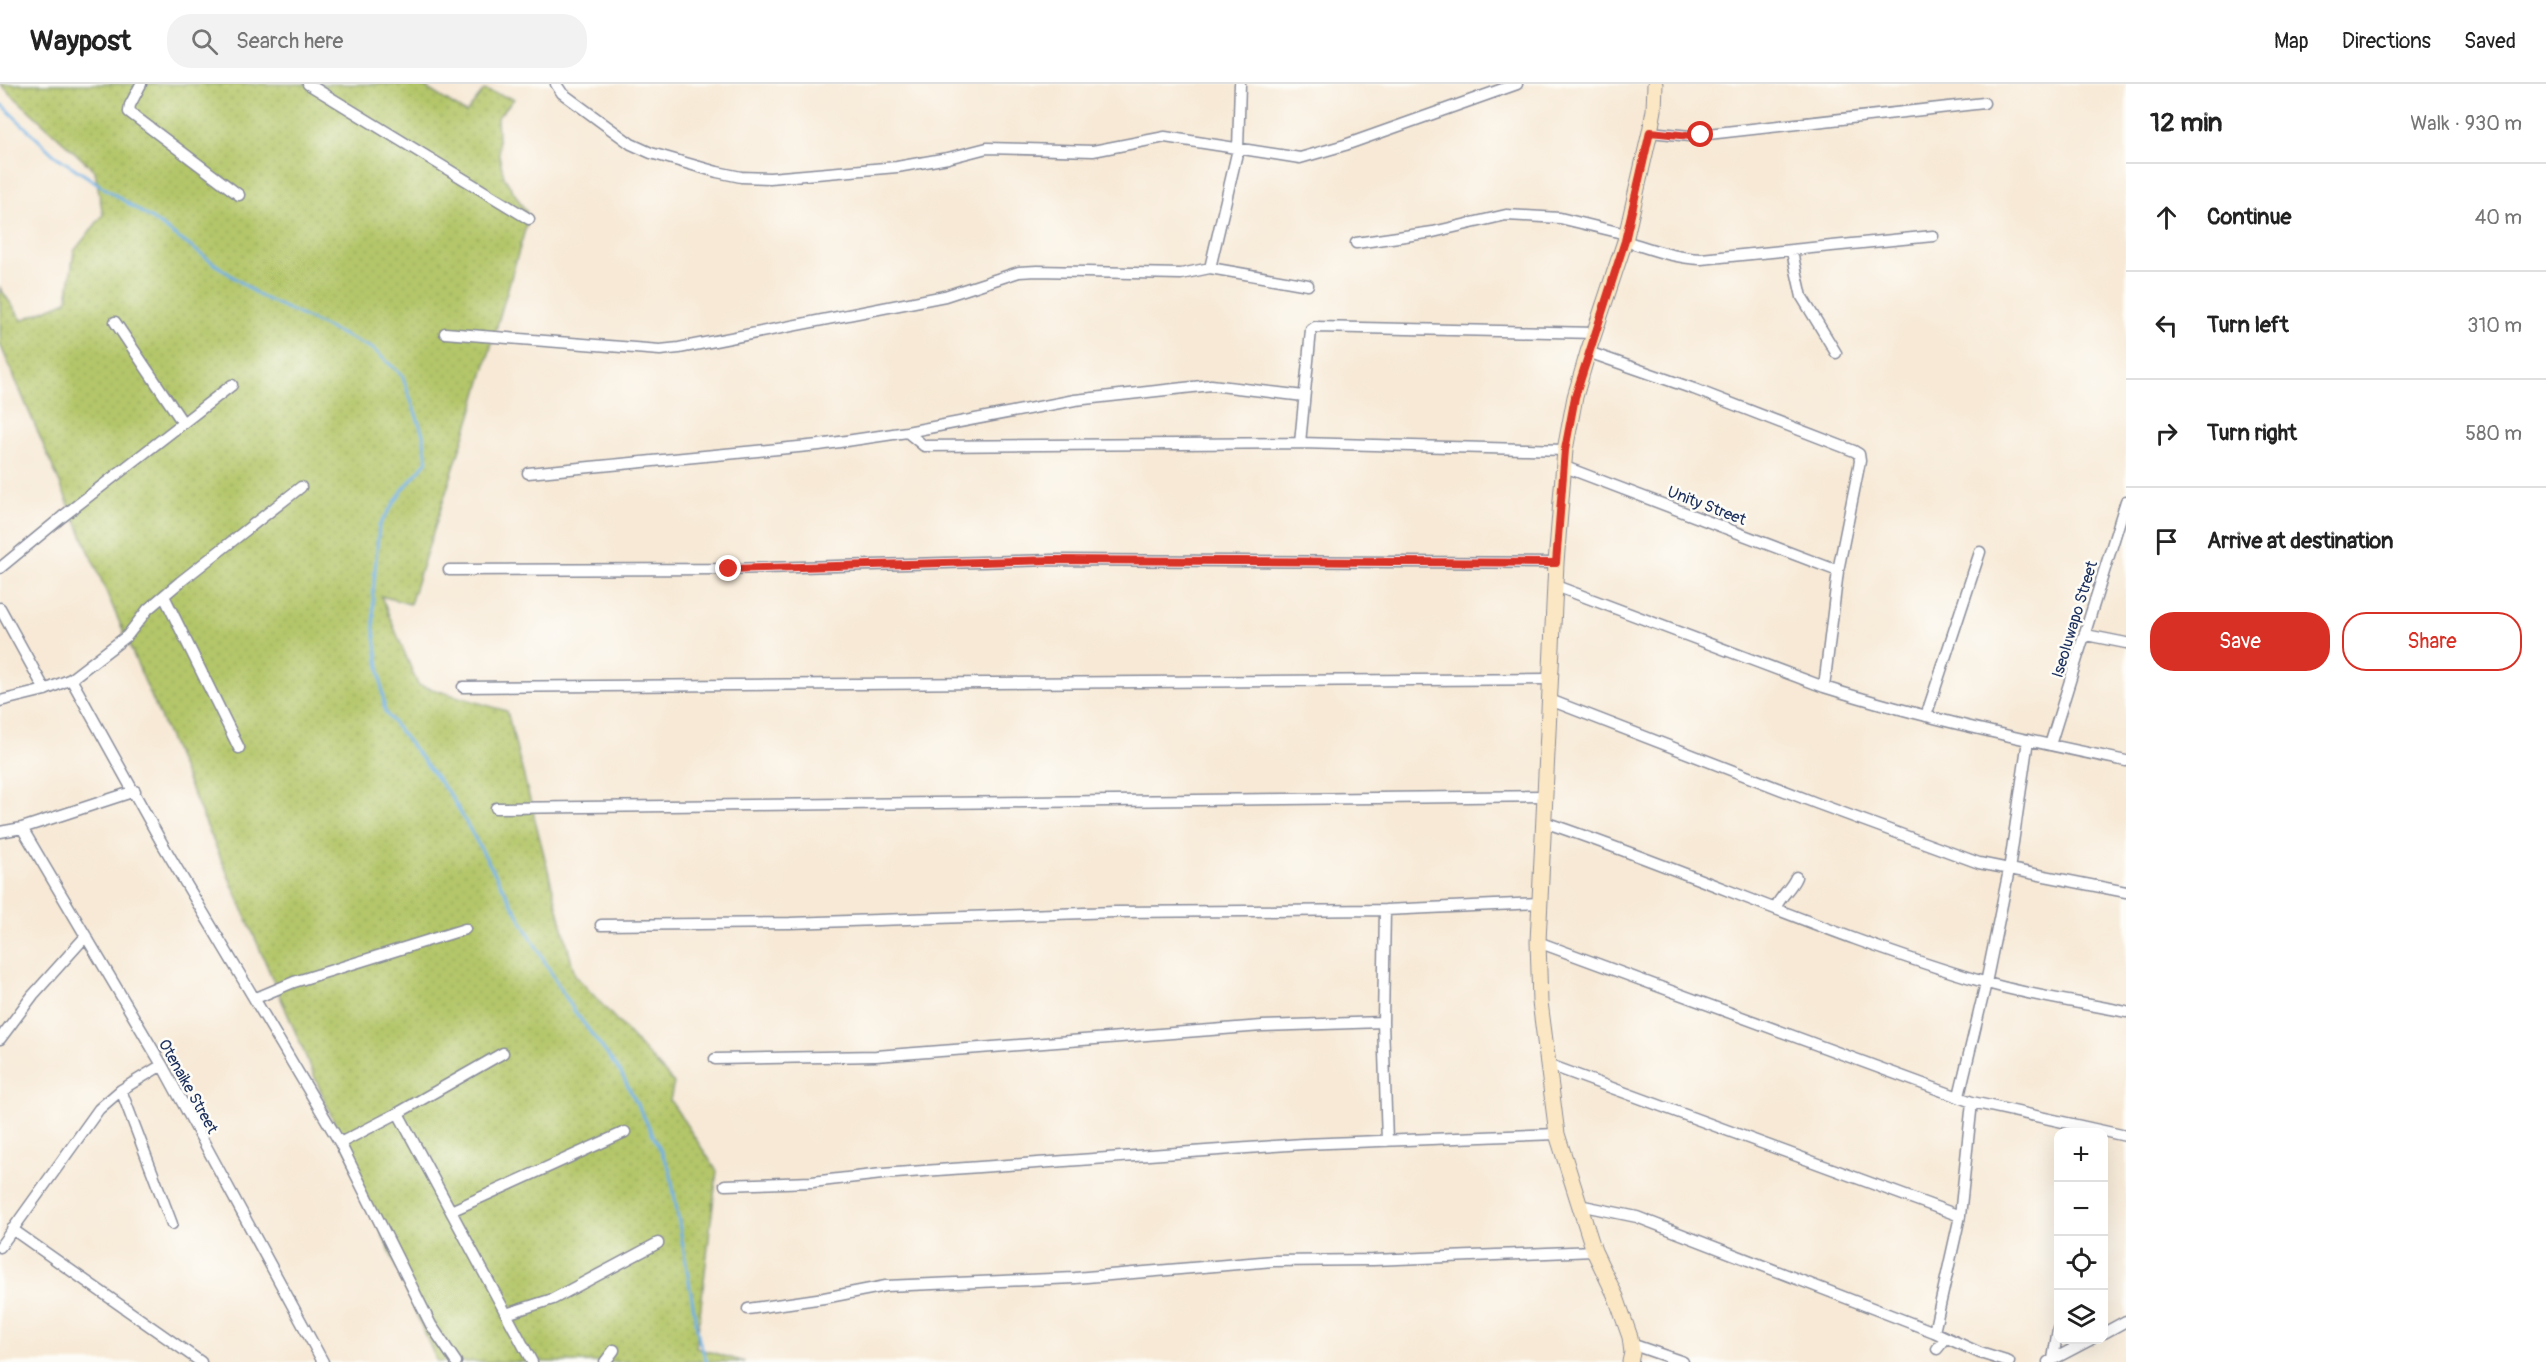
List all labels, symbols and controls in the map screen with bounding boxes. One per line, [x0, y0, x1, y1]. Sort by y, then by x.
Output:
search box [167, 14, 587, 68]
text: Waypost [30, 24, 131, 59]
icon: search [188, 25, 221, 58]
text: Search here [236, 27, 343, 55]
text: Map [2274, 28, 2309, 55]
text: Directions [2342, 28, 2431, 55]
text: Saved [2464, 28, 2516, 55]
text: 12 min [2150, 107, 2223, 139]
text: Walk · 930 m [2410, 111, 2522, 136]
route start [1687, 121, 1713, 147]
icon: ahead [2150, 201, 2183, 234]
text: Continue [2207, 203, 2291, 231]
text: 40 m [2475, 205, 2522, 230]
icon: left [2150, 309, 2183, 342]
text: Turn left [2207, 311, 2289, 339]
text: 310 m [2467, 313, 2522, 338]
icon: right [2150, 417, 2183, 450]
text: Turn right [2207, 419, 2297, 447]
text: 580 m [2465, 421, 2522, 446]
street label: Unity Street [1664, 482, 1749, 530]
icon: arrive [2150, 525, 2183, 558]
text: Arrive at destination [2207, 527, 2393, 555]
route end [715, 555, 741, 581]
street label: Iseoluwapo Street [2048, 558, 2102, 680]
button: Save [2150, 612, 2330, 671]
button: Share [2342, 612, 2522, 671]
street label: Otenaike Street [154, 1036, 223, 1138]
map controls [2054, 1128, 2108, 1344]
button: + [2054, 1128, 2108, 1182]
button: − [2054, 1182, 2108, 1236]
button: locate [2054, 1236, 2108, 1290]
button: layers [2054, 1290, 2108, 1344]

